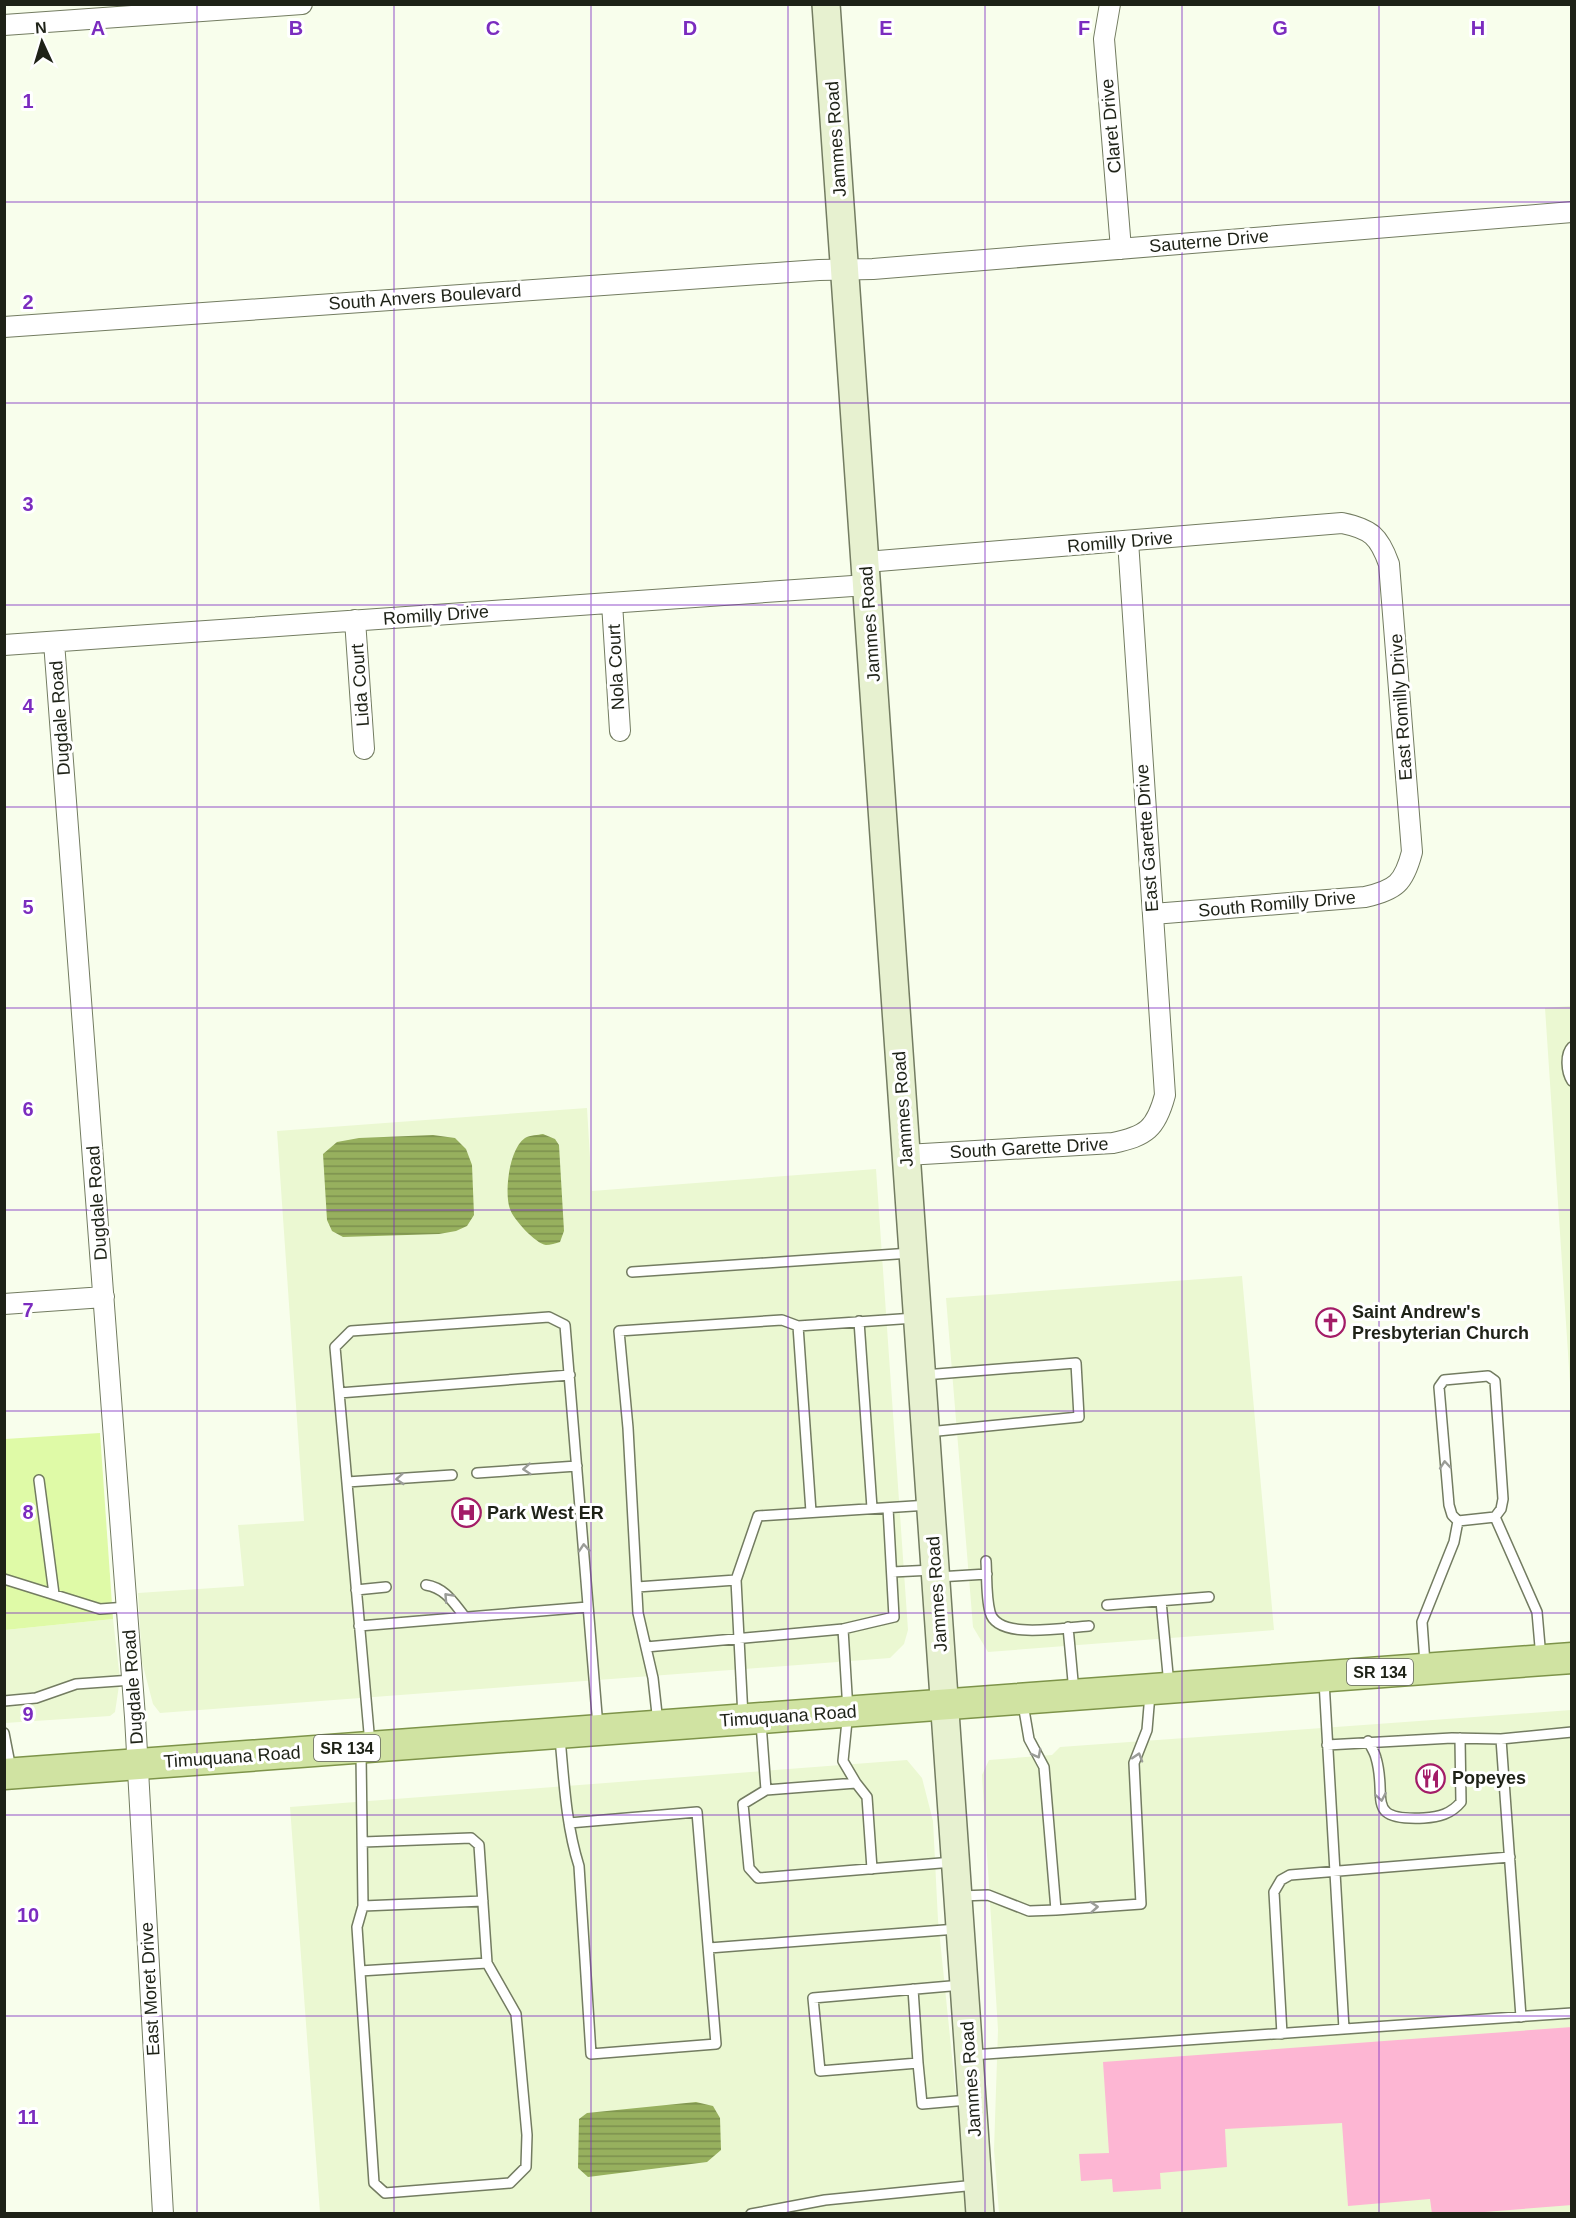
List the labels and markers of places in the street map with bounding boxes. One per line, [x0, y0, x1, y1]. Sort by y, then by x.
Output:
place label: Saint Andrew's Presbyterian Church [1352, 1302, 1529, 1343]
church icon: Saint Andrew's Presbyterian Church [1315, 1306, 1347, 1338]
hospital icon: Park West ER [450, 1497, 482, 1529]
place label: Park West ER [487, 1503, 604, 1523]
restaurant icon: Popeyes [1415, 1762, 1447, 1794]
place label: Popeyes [1452, 1768, 1526, 1788]

